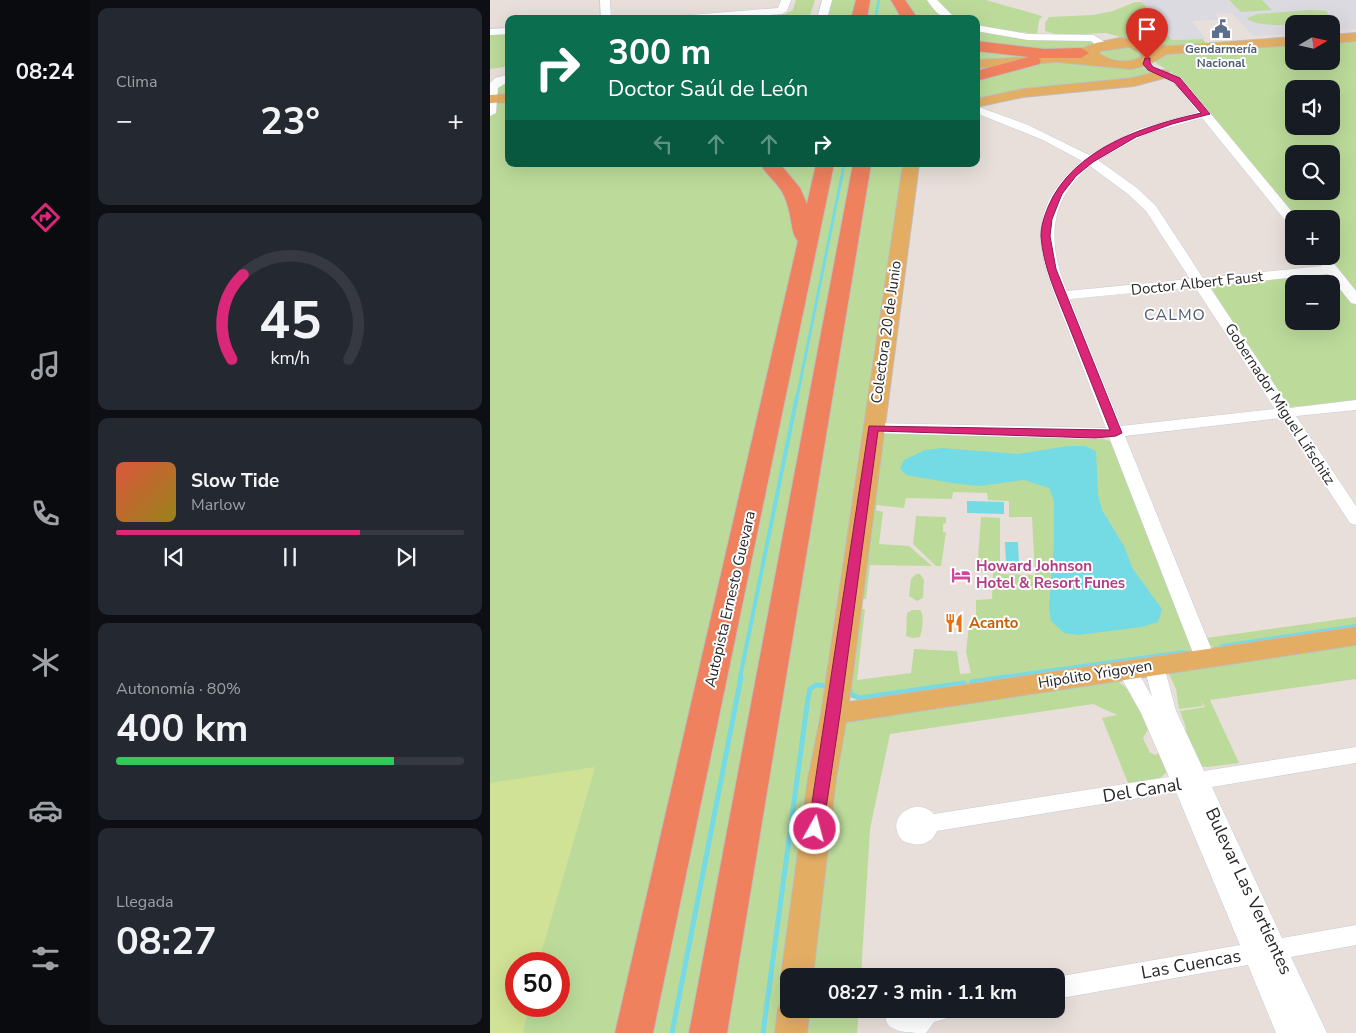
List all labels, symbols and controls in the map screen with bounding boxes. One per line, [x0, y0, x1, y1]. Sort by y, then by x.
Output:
pin [1126, 8, 1168, 59]
icon: arrive [1133, 15, 1161, 43]
north arrow [1285, 15, 1340, 70]
map controls [1285, 15, 1340, 330]
public building icon: Gendarmería Nacional [1210, 18, 1232, 40]
text: 300 m [608, 29, 711, 76]
icon: right [525, 35, 590, 100]
place label: Gendarmería Nacional [1185, 41, 1257, 71]
text: 08:24 [16, 57, 74, 87]
text: Clima [116, 71, 157, 93]
text: Doctor Saúl de León [608, 74, 808, 104]
button: sound [1285, 80, 1340, 135]
text: 23° [260, 96, 320, 147]
text: − [116, 102, 133, 140]
text: + [447, 102, 464, 140]
icon: left [649, 130, 677, 158]
icon: ahead [702, 130, 730, 158]
icon: ahead [755, 130, 783, 158]
icon: right [808, 130, 836, 158]
button: search [1285, 145, 1340, 200]
icon: directions [28, 200, 63, 235]
button: + [1285, 210, 1340, 265]
street label: Colectora 20 de Junio [866, 259, 906, 405]
street label: Doctor Albert Faust [1130, 266, 1265, 300]
button: − [1285, 275, 1340, 330]
text: 45 [259, 285, 321, 356]
district label: CALMO [1144, 304, 1206, 326]
street label: Gobernador Miguel Lifschitz [1220, 319, 1340, 489]
text: km/h [270, 346, 310, 370]
icon: music [28, 348, 63, 383]
text: Slow Tide [191, 468, 279, 494]
text: Marlow [191, 494, 246, 516]
icon: phone [28, 496, 63, 531]
street label: Autopista Ernesto Guevara [700, 509, 760, 689]
icon: previous [160, 543, 188, 571]
icon: pause [276, 543, 304, 571]
icon: next [392, 543, 420, 571]
place label: Howard Johnson Hotel & Resort Funes [976, 556, 1125, 593]
hotel icon: Howard Johnson Hotel & Resort Funes [950, 564, 972, 586]
restaurant icon: Acanto [943, 612, 965, 634]
place label: Acanto [969, 613, 1019, 633]
icon: climate [28, 645, 63, 680]
street label: Hipólito Yrigoyen [1037, 655, 1153, 693]
text: Autonomía · 80% [116, 678, 241, 700]
text: 400 km [116, 703, 248, 754]
street label: Del Canal [1101, 772, 1184, 808]
icon: car [28, 793, 63, 828]
position arrow [788, 802, 840, 854]
street label: Bulevar Las Vertientes [1200, 804, 1298, 978]
text: Llegada [116, 891, 174, 913]
text: 08:27 [116, 916, 217, 967]
icon: filters [28, 941, 63, 976]
street label: Las Cuencas [1139, 943, 1243, 985]
speed limit sign: 50 [505, 952, 570, 1017]
text: 08:27 · 3 min · 1.1 km [828, 980, 1017, 1006]

